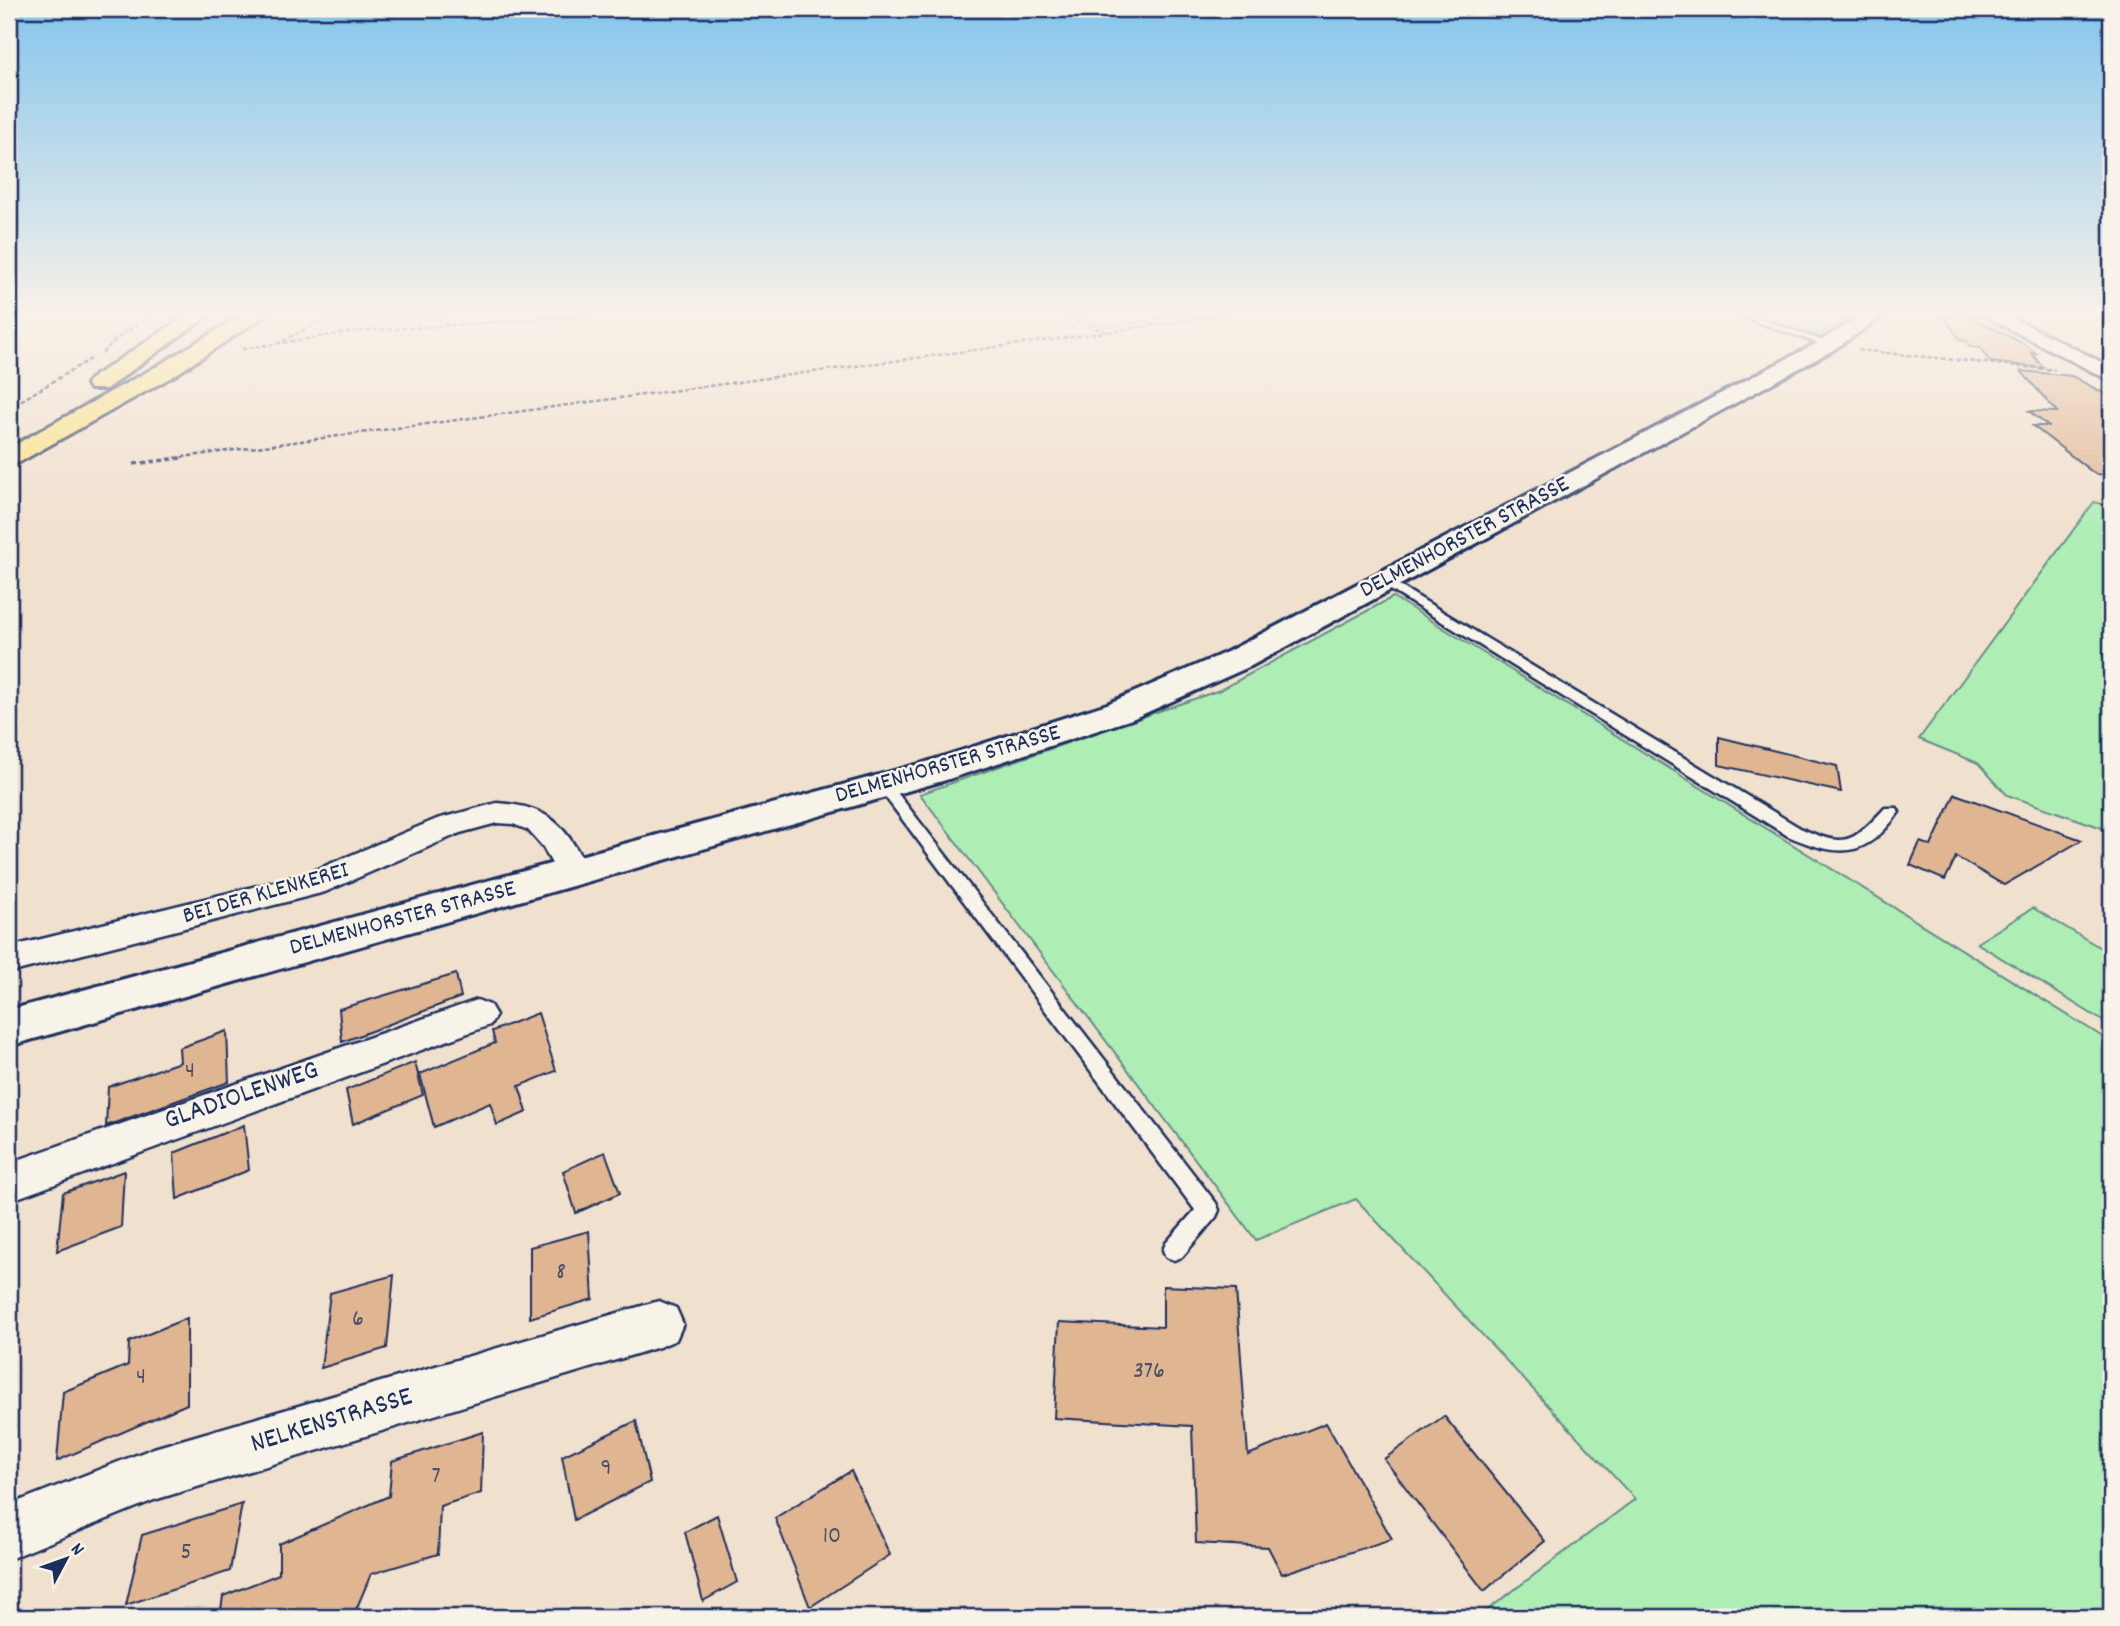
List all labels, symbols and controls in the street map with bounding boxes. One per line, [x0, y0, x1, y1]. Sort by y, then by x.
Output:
street label: DELMENHORSTER STRASSE [1354, 468, 1576, 608]
street label: DELMENHORSTER STRASSE [831, 717, 1065, 813]
street label: BEI DER KLENKEREI [179, 854, 354, 934]
street label: DELMENHORSTER STRASSE [286, 872, 520, 966]
street label: GLADIOLENWEG [159, 1052, 325, 1142]
house number: 4 [185, 1055, 195, 1089]
house number: 8 [556, 1256, 566, 1290]
house number: 6 [352, 1303, 364, 1337]
house number: 376 [1133, 1355, 1165, 1389]
house number: 4 [136, 1361, 146, 1395]
street label: NELKENSTRASSE [246, 1378, 418, 1466]
house number: 9 [601, 1452, 612, 1486]
house number: 7 [431, 1460, 441, 1494]
house number: 10 [823, 1520, 841, 1554]
north arrow [32, 1524, 102, 1594]
house number: 5 [180, 1536, 192, 1570]
text: N [63, 1538, 89, 1563]

